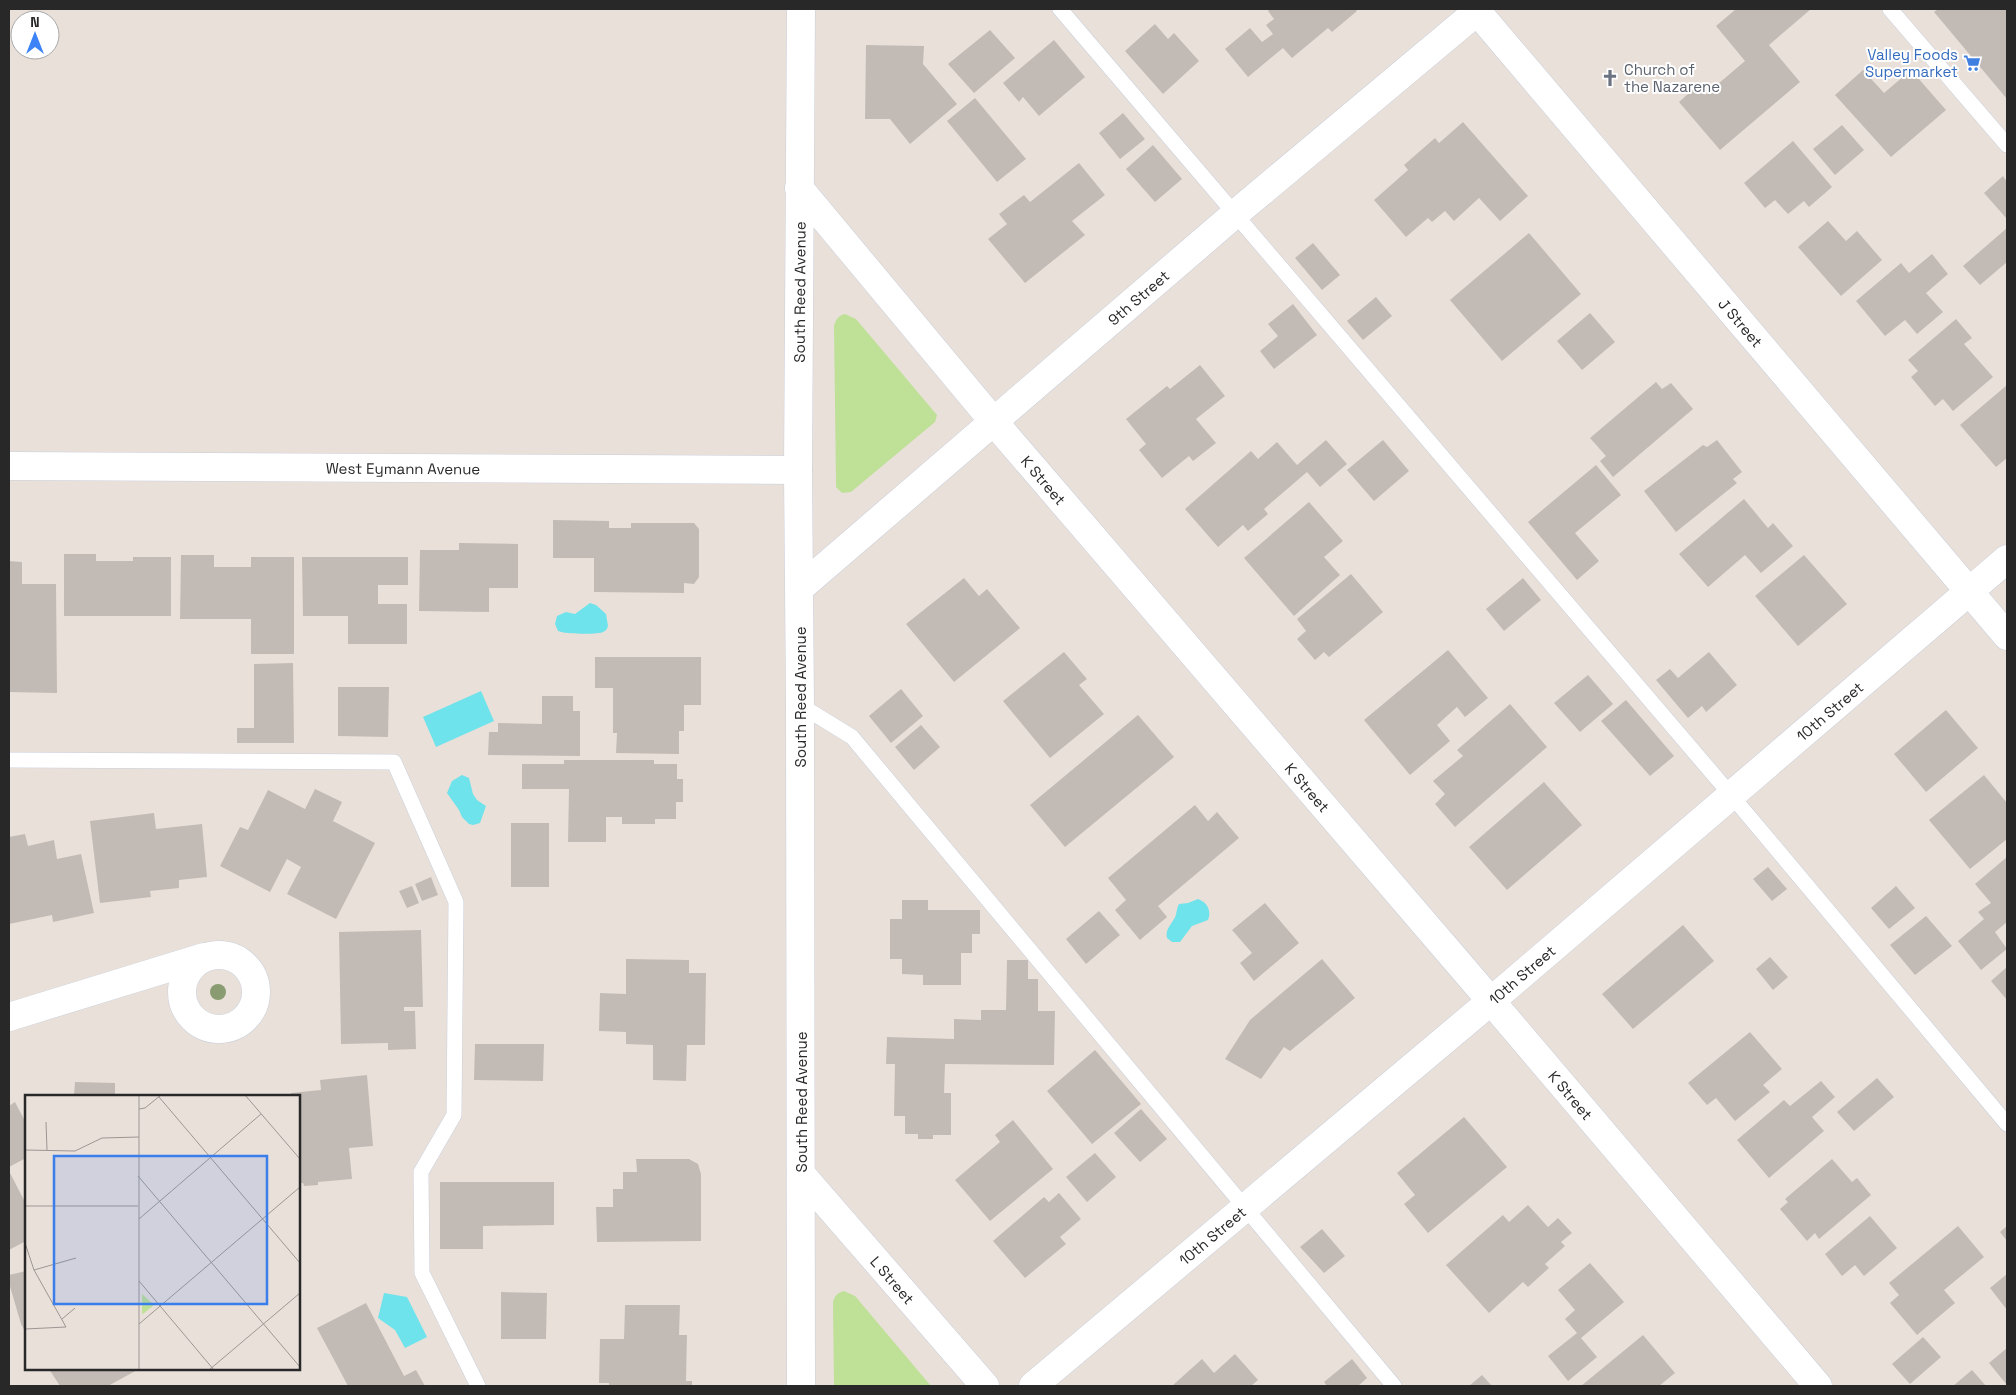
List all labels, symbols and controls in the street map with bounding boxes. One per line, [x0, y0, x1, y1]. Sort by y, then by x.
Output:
north arrow [10, 10, 60, 60]
text: N [30, 13, 40, 31]
place label: Valley Foods Supermarket [1865, 45, 1958, 81]
supermarket icon: Valley Foods Supermarket [1962, 53, 1982, 73]
place label: Church of the Nazarene [1624, 60, 1720, 96]
church icon: Church of the Nazarene [1600, 68, 1620, 88]
street label: South Reed Avenue [789, 221, 809, 363]
street label: 9th Street [1104, 266, 1173, 329]
street label: J Street [1715, 294, 1767, 351]
street label: K Street [1017, 451, 1070, 509]
street label: West Eymann Avenue [326, 458, 480, 478]
street label: South Reed Avenue [791, 626, 810, 768]
street label: 10th Street [1792, 677, 1867, 745]
street label: K Street [1281, 759, 1334, 816]
street label: 10th Street [1485, 941, 1559, 1008]
street label: South Reed Avenue [792, 1031, 811, 1173]
street label: K Street [1545, 1066, 1597, 1124]
inset map [25, 1095, 300, 1370]
street label: 10th Street [1175, 1202, 1250, 1269]
street label: L Street [867, 1252, 919, 1308]

